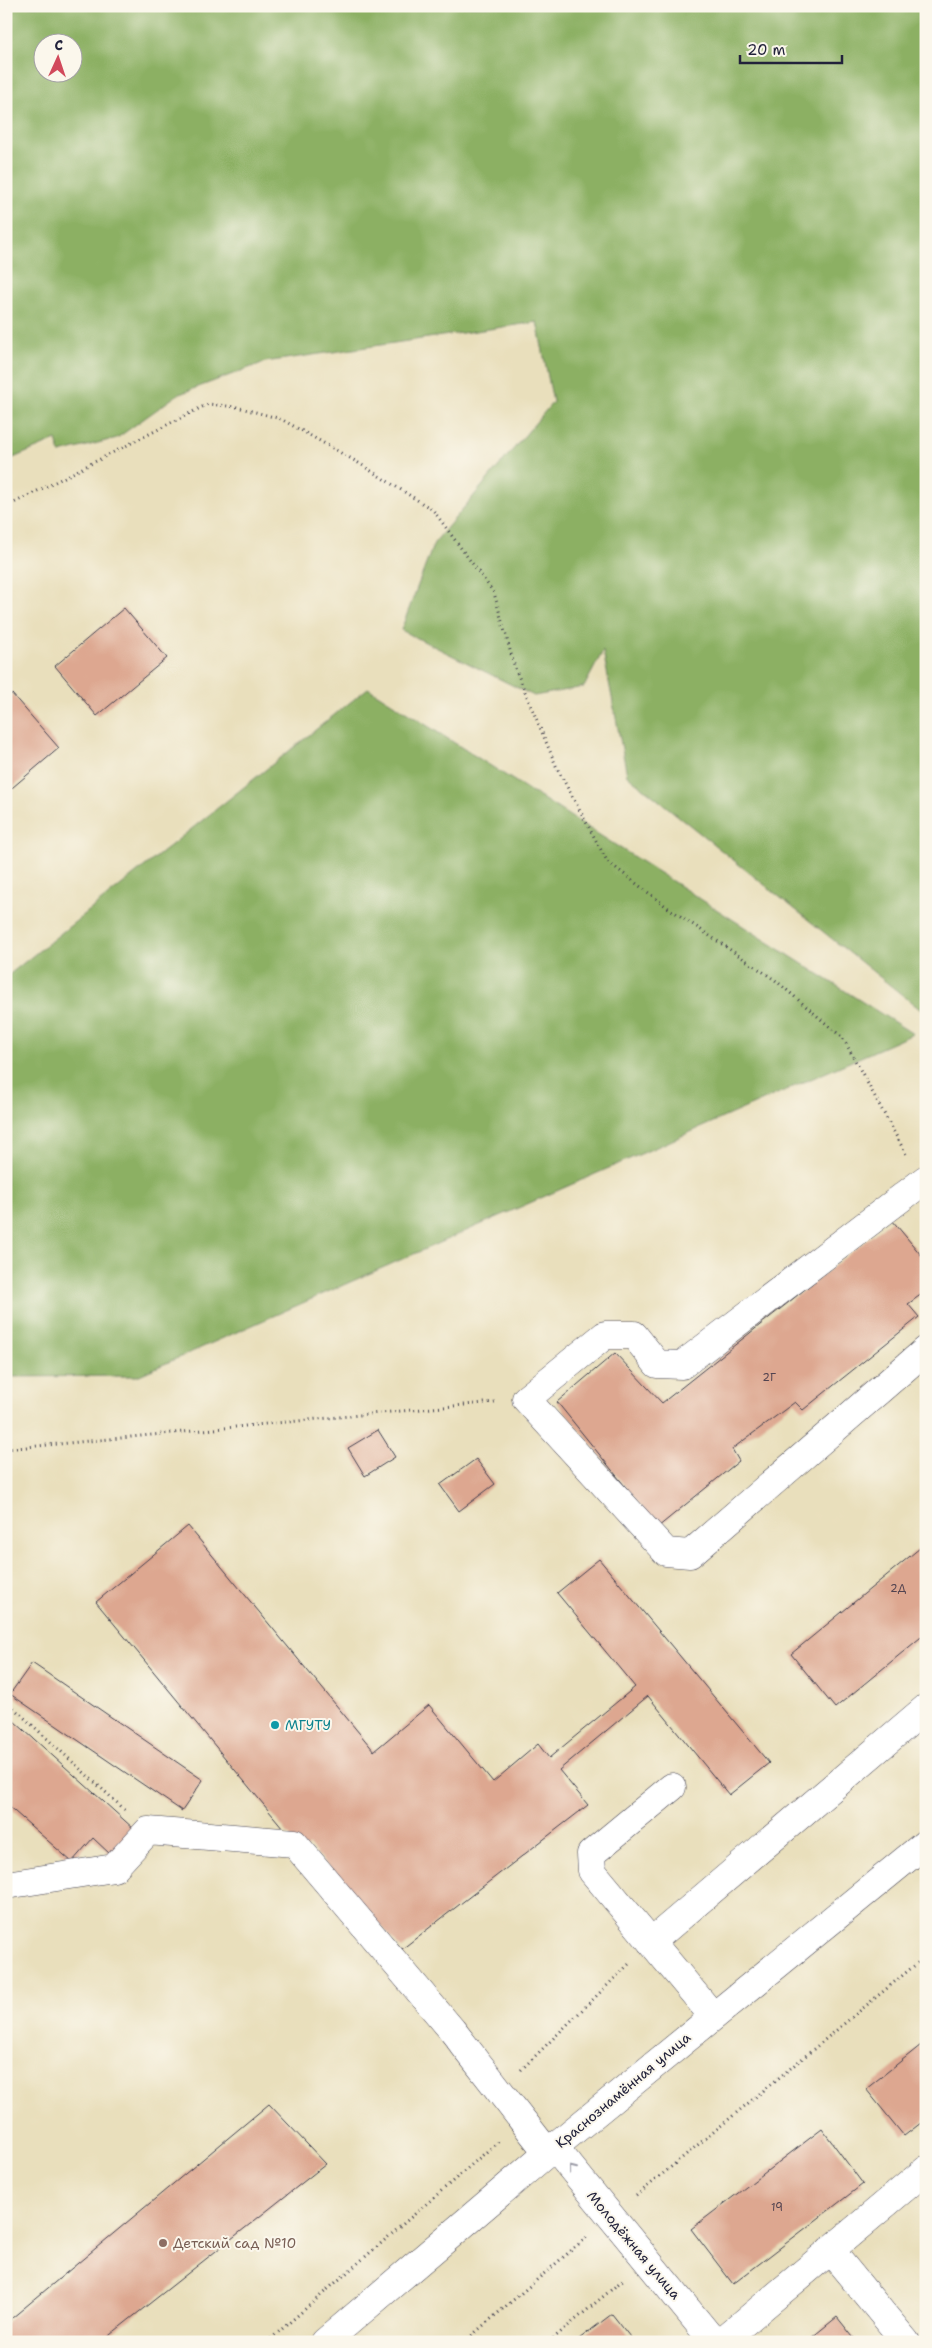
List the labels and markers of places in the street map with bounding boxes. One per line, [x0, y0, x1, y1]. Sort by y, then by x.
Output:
place label: МГУТУ [285, 1716, 331, 1734]
marker: МГУТУ [269, 1719, 281, 1731]
place label: Детский сад №10 [173, 2234, 296, 2252]
marker: Детский сад №10 [157, 2237, 169, 2249]

